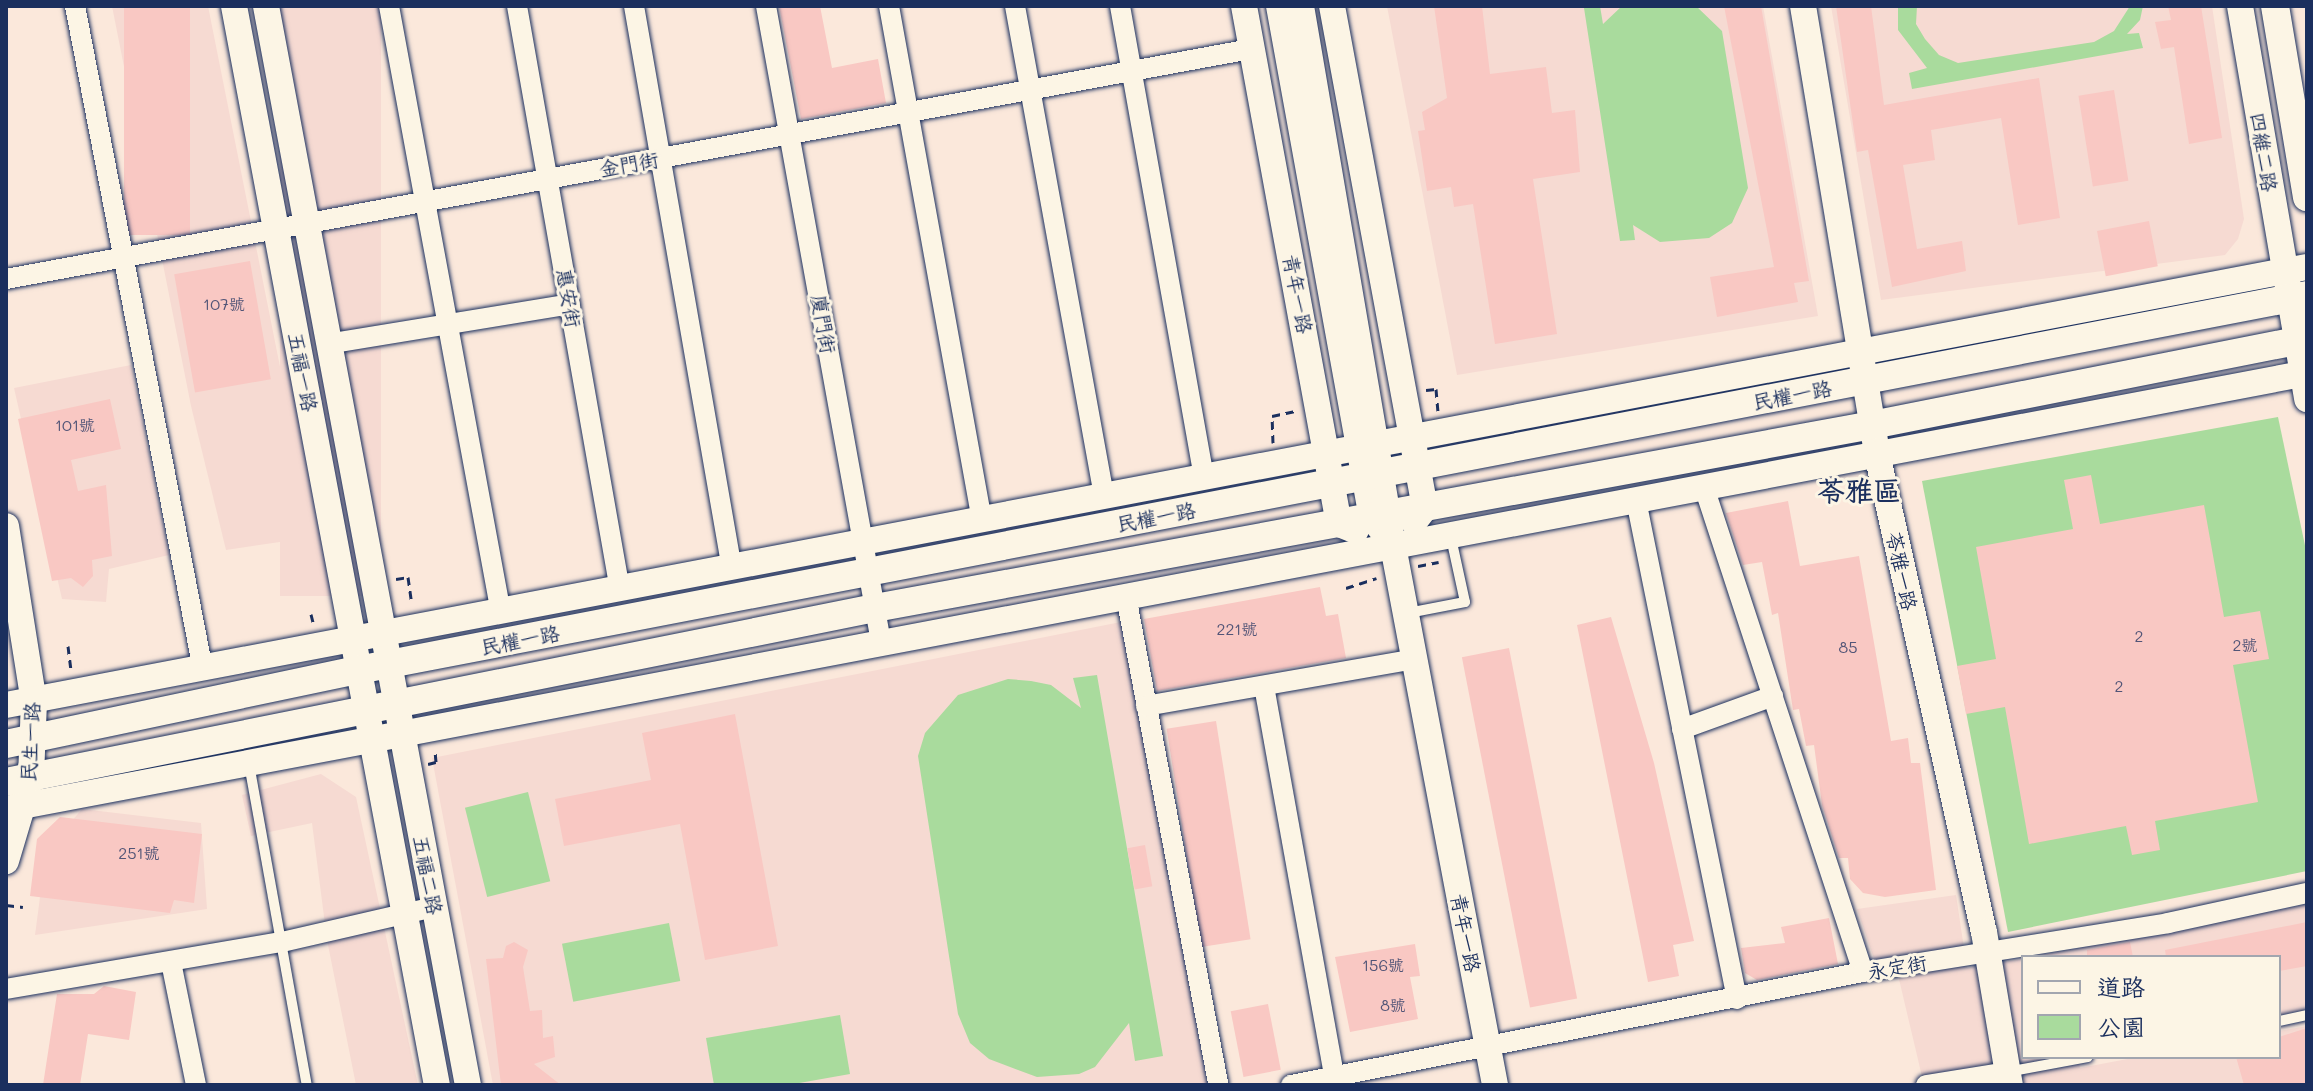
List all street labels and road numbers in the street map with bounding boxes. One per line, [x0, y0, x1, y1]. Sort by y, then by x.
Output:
street label: 四維二路 [2246, 111, 2282, 193]
street label: 金門街 [597, 147, 661, 181]
street label: 青年一路 [1279, 252, 1317, 336]
street label: 惠安街 [552, 266, 586, 330]
street label: 廈門街 [807, 292, 841, 356]
street label: 五福一路 [284, 330, 322, 414]
street label: 民權一路 [1750, 376, 1834, 414]
street label: 民權一路 [1114, 498, 1198, 536]
street label: 苓雅一路 [1882, 529, 1922, 613]
street label: 民權一路 [478, 621, 562, 659]
street label: 民生一路 [16, 701, 44, 783]
street label: 五福二路 [409, 833, 447, 917]
street label: 青年一路 [1447, 891, 1485, 975]
street label: 永定街 [1865, 950, 1929, 984]

